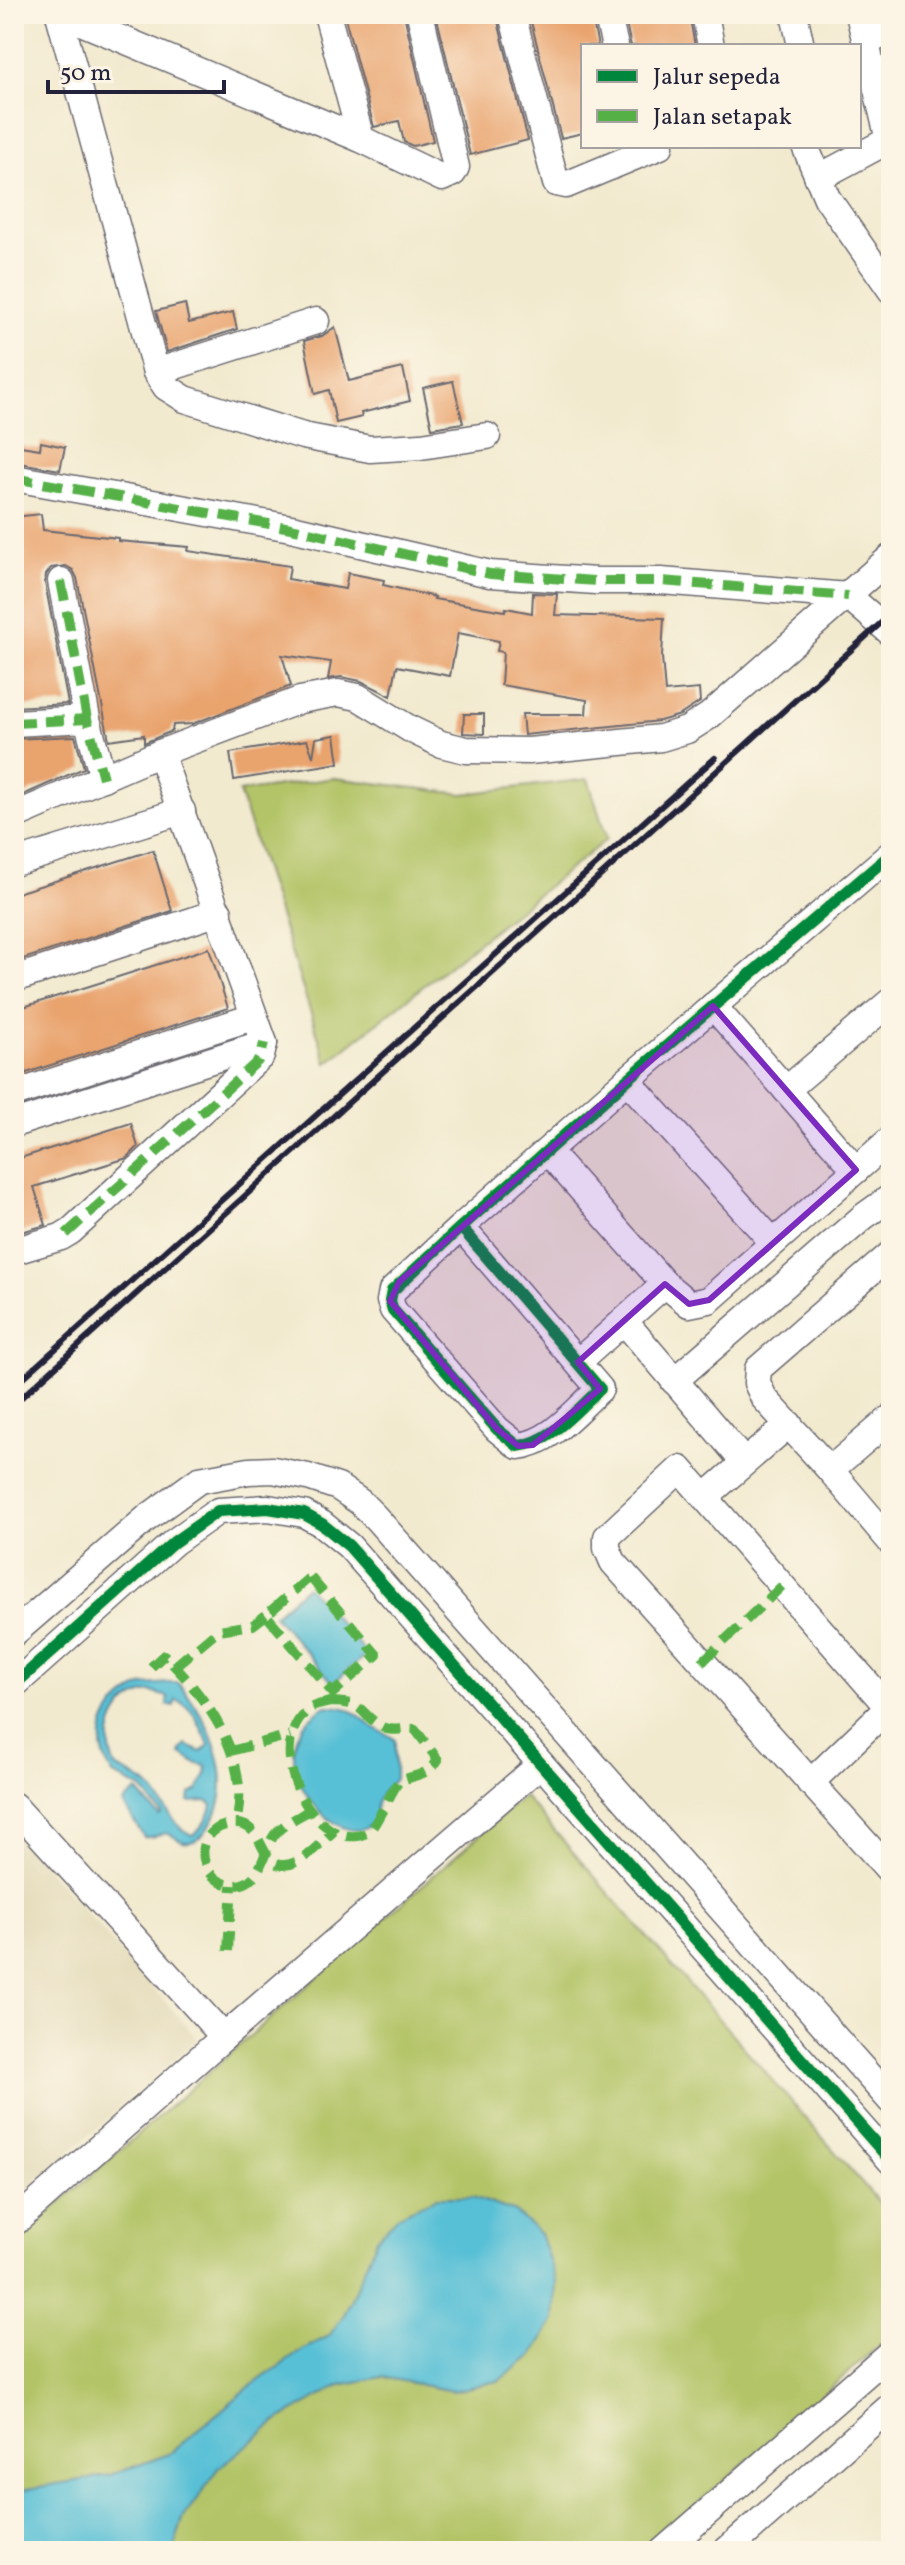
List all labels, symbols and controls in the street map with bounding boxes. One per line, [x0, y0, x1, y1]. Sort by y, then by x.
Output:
scale bar [48, 44, 224, 94]
legend [581, 44, 861, 148]
text: 50 m [60, 57, 112, 91]
text: Jalur sepeda [653, 61, 781, 95]
text: Jalan setapak [653, 101, 792, 135]

